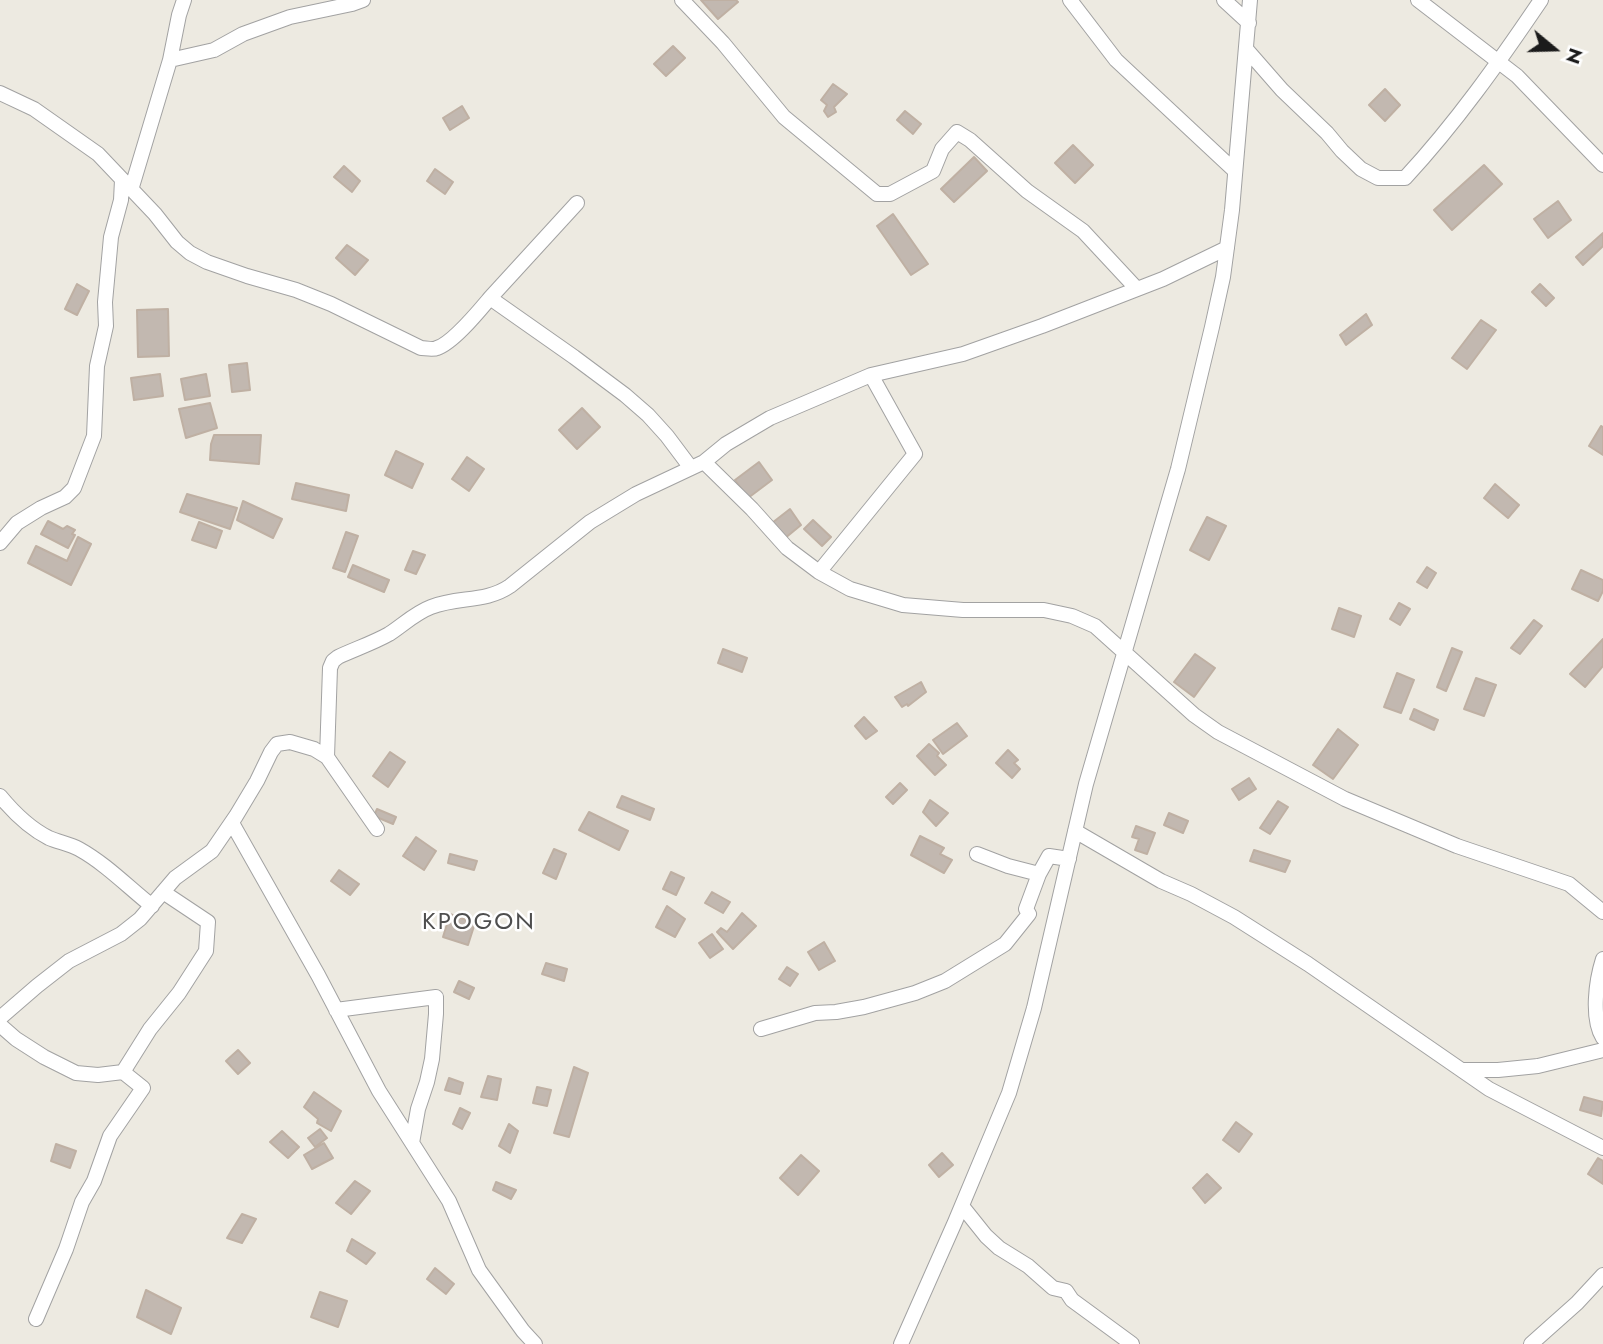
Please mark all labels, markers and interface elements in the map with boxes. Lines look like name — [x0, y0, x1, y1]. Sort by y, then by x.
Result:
north arrow — [1519, 14, 1589, 84]
text: N — [1559, 44, 1590, 68]
district label: KPOGON — [423, 909, 535, 937]

